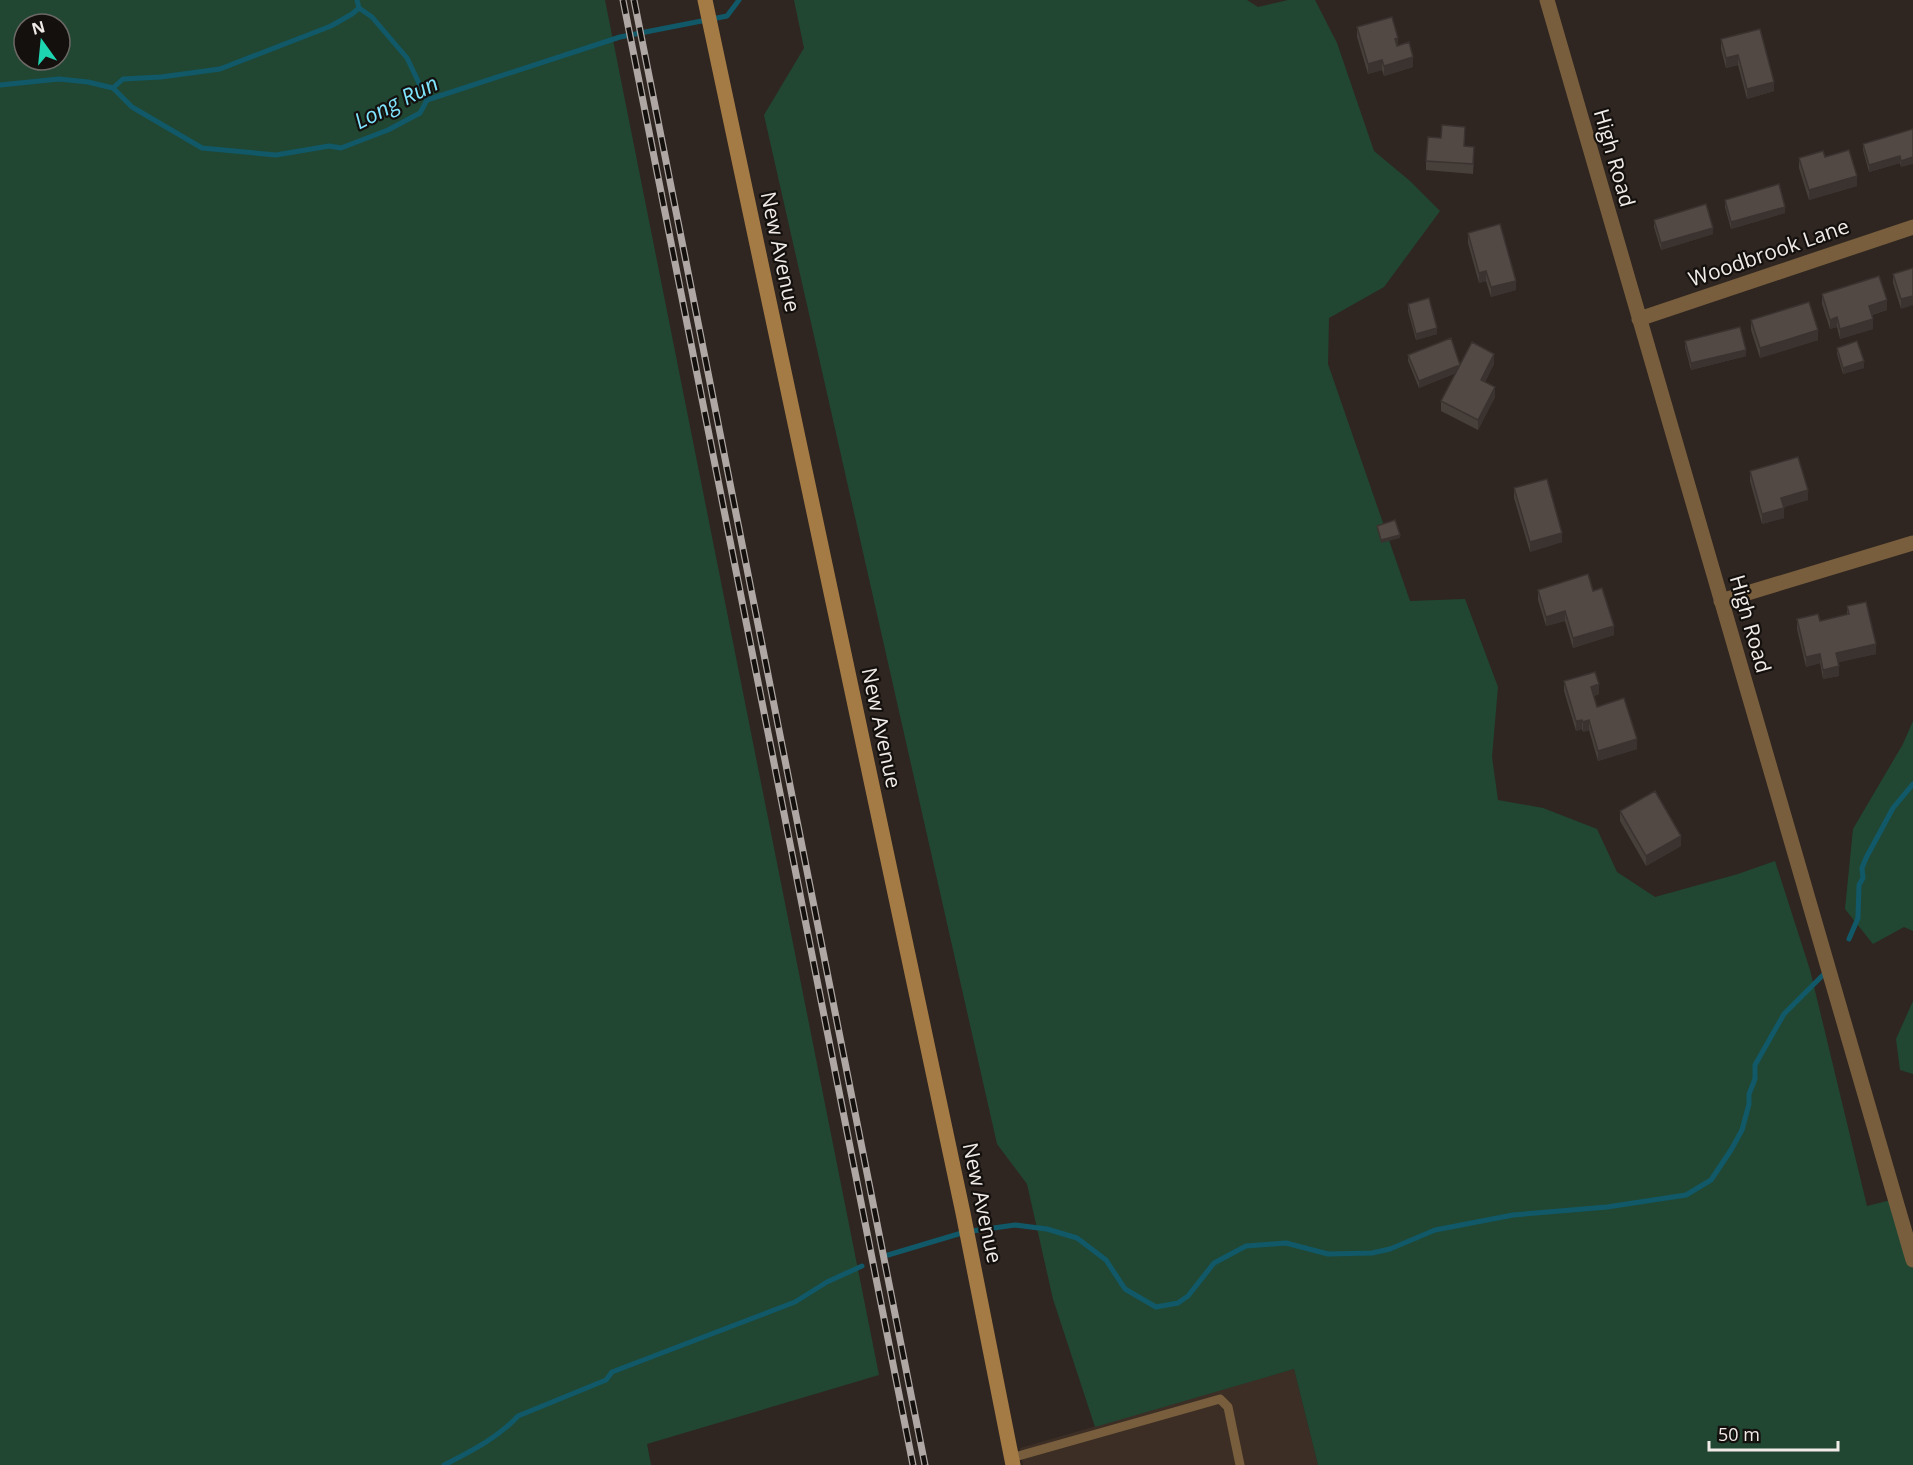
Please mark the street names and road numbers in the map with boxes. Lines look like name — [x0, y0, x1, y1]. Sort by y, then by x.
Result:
street label: High Road — [1588, 105, 1642, 210]
street label: New Avenue — [755, 189, 807, 315]
street label: Woodbrook Lane — [1685, 211, 1853, 293]
street label: High Road — [1724, 571, 1778, 676]
street label: New Avenue — [856, 665, 908, 791]
street label: New Avenue — [957, 1140, 1009, 1266]

